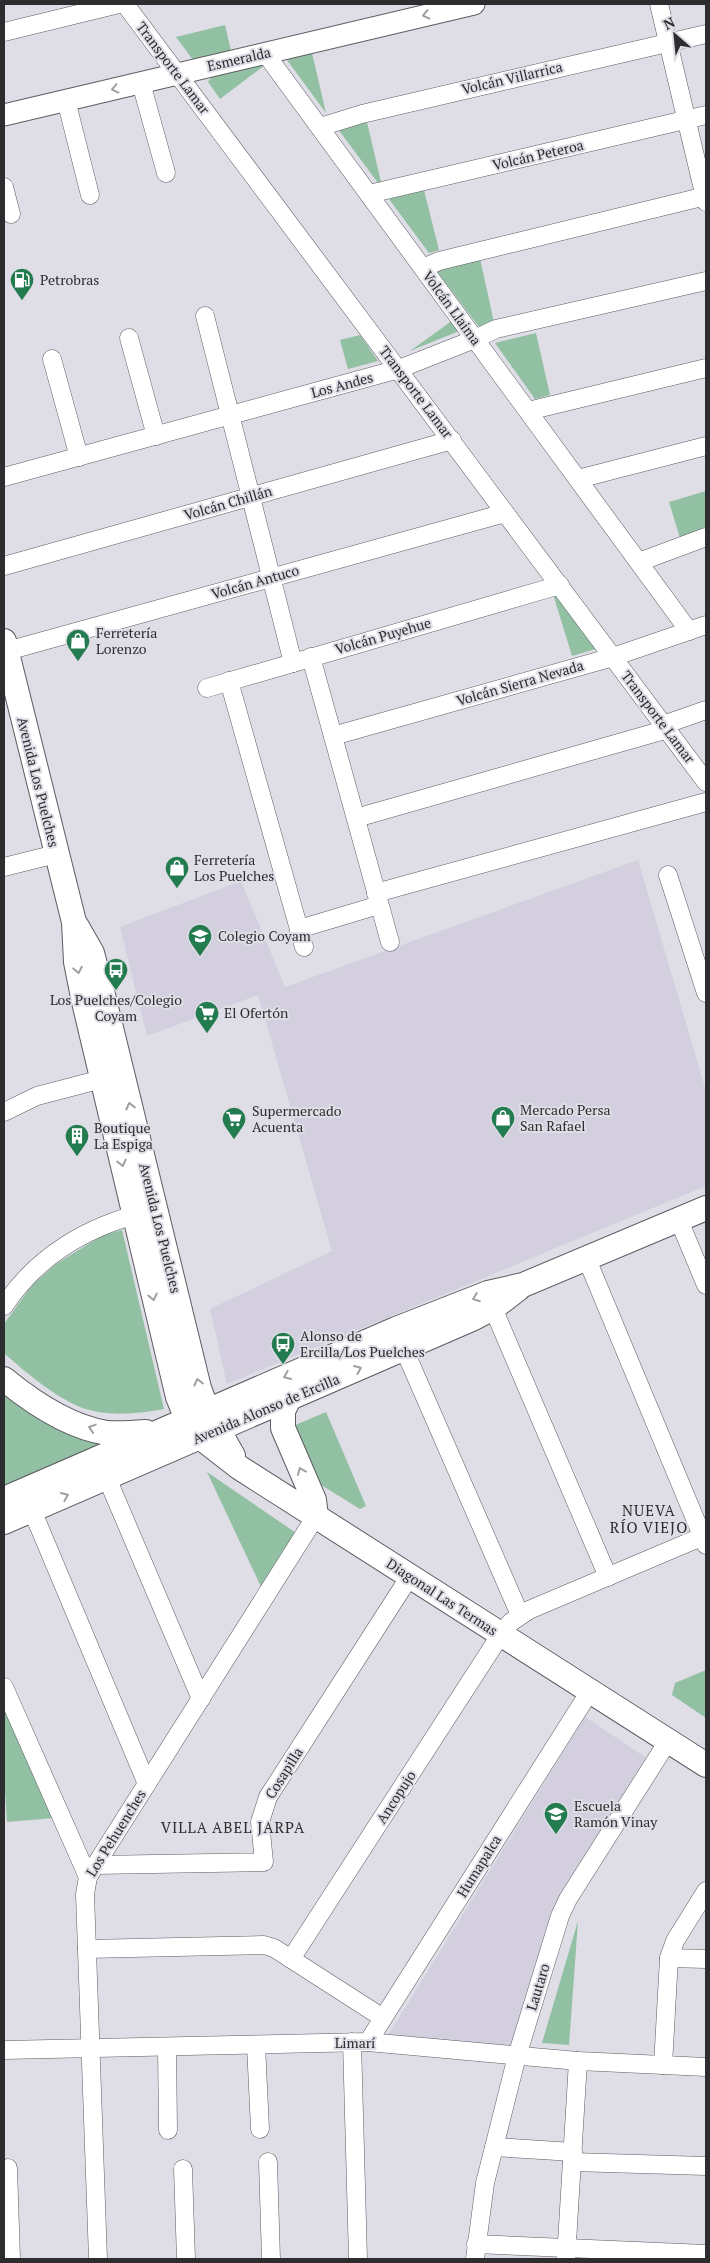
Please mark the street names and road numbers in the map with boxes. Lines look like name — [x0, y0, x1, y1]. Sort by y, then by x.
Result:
street label: Transporte Lamar — [132, 18, 215, 118]
street label: Esmeralda — [205, 42, 273, 75]
street label: Volcán Villarrica — [460, 57, 564, 98]
street label: Volcán Peteroa — [490, 135, 585, 174]
street label: Volcán Llaima — [419, 267, 486, 349]
street label: Transporte Lamar — [375, 342, 458, 442]
street label: Los Andes — [309, 367, 375, 402]
street label: Volcán Chillán — [182, 481, 275, 524]
street label: Volcán Antuco — [209, 560, 301, 603]
street label: Volcán Puyehue — [333, 613, 433, 658]
street label: Volcán Sierra Nevada — [454, 655, 586, 710]
street label: Transporte Lamar — [617, 667, 700, 767]
street label: Avenida Los Puelches — [13, 715, 64, 849]
street label: Avenida Los Puelches — [135, 1161, 186, 1295]
street label: Avenida Alonso de Ercilla — [189, 1369, 342, 1448]
street label: Diagonal Las Termas — [383, 1553, 502, 1640]
street label: Cosapilla — [260, 1743, 307, 1802]
street label: Ancopujo — [371, 1766, 420, 1827]
street label: Los Pehuenches — [81, 1786, 150, 1880]
street label: Humapalca — [452, 1831, 505, 1901]
street label: Lautaro — [521, 1961, 554, 2013]
street label: Limarí — [335, 2033, 376, 2052]

